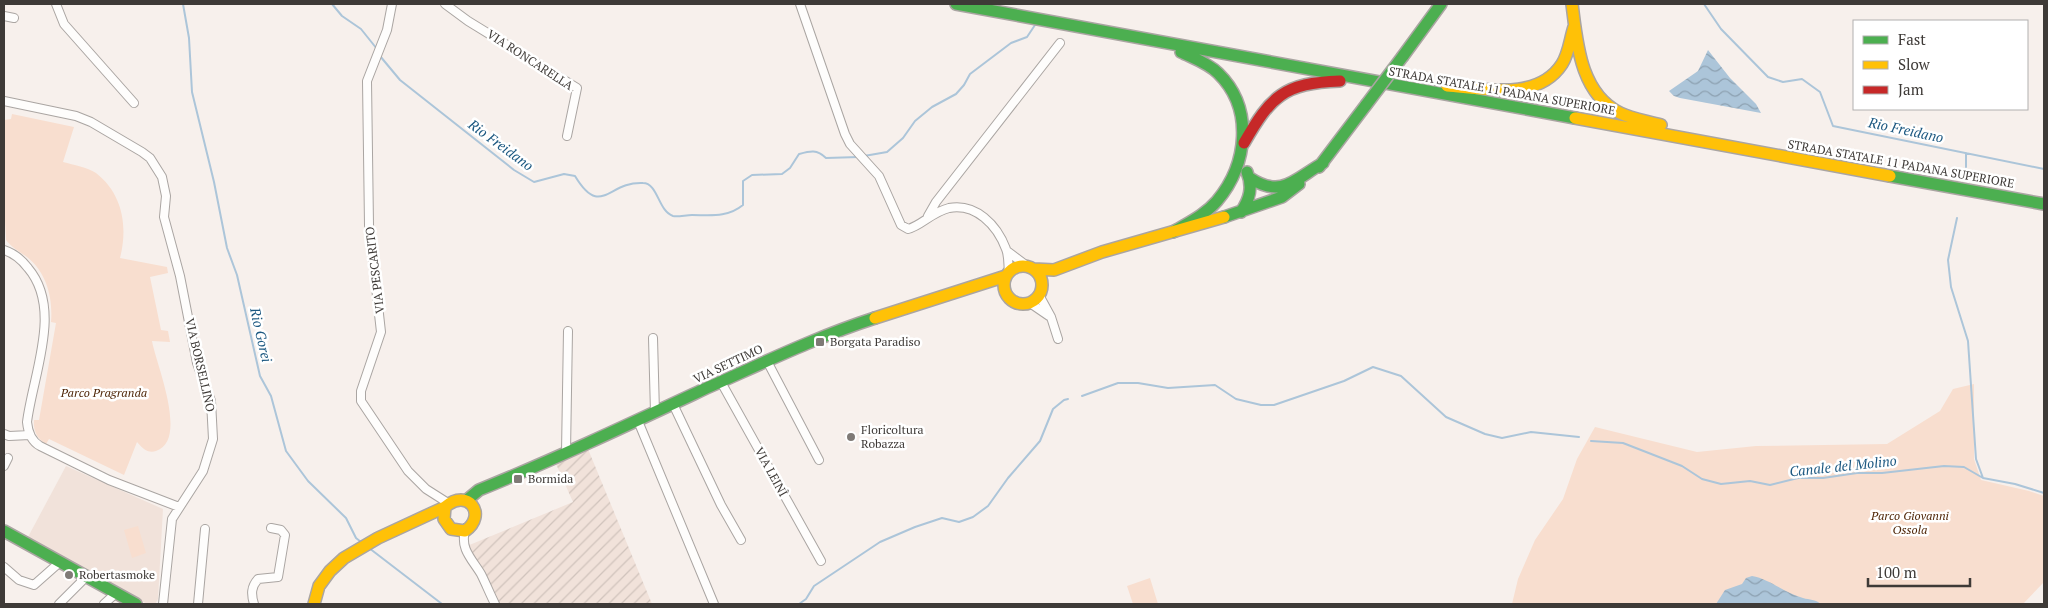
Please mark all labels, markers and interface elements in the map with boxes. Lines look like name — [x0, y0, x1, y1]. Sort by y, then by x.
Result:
legend — [1853, 20, 2028, 110]
street label: VIA RONCARELLA — [484, 26, 577, 94]
text: Fast — [1898, 29, 1926, 49]
text: Slow — [1898, 54, 1931, 74]
street label: STRADA STATALE 11 PADANA SUPERIORE — [1388, 63, 1616, 118]
text: Jam — [1898, 79, 1924, 99]
water label: Rio Freidano — [1866, 112, 1945, 147]
water label: Rio Freidano — [464, 114, 538, 175]
street label: STRADA STATALE 11 PADANA SUPERIORE — [1787, 136, 2015, 191]
street label: VIA PESCARITO — [362, 226, 387, 314]
water label: Rio Gorei — [246, 305, 277, 364]
street label: VIA BORSELLINO — [182, 317, 219, 413]
place label: Borgata Paradiso — [830, 334, 921, 349]
marker: Borgata Paradiso — [814, 336, 826, 348]
street label: VIA SETTIMO — [691, 341, 765, 386]
park label: Parco Pragranda — [60, 385, 147, 400]
place label: Floricoltura Robazza — [861, 422, 924, 451]
marker: Floricoltura Robazza — [845, 431, 857, 443]
street label: VIA LEINÌ — [752, 444, 791, 499]
water label: Canale del Molino — [1788, 450, 1898, 481]
place label: Bormida — [528, 471, 573, 486]
marker: Bormida — [512, 473, 524, 485]
park label: Parco Giovanni Ossola — [1870, 508, 1950, 537]
scale bar — [1868, 556, 1970, 588]
text: 100 m — [1876, 562, 1917, 582]
place label: Robertasmoke — [79, 567, 155, 582]
marker: Robertasmoke — [63, 569, 75, 581]

